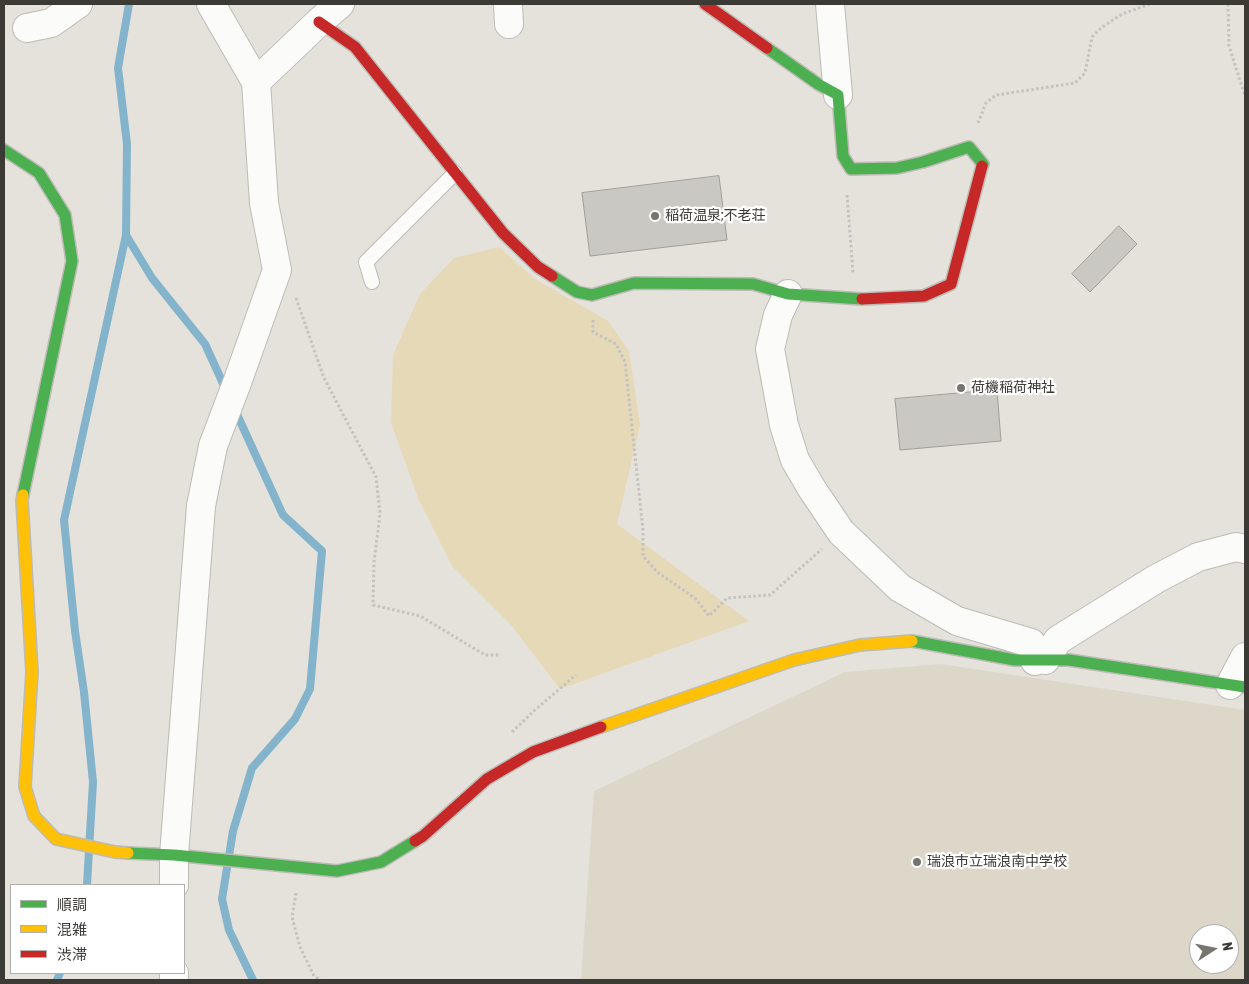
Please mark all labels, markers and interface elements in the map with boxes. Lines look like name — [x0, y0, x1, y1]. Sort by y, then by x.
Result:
place label: 稲荷温泉;不老荘 — [665, 208, 765, 224]
marker: 稲荷温泉;不老荘 — [649, 210, 661, 222]
place label: 荷機稲荷神社 — [971, 380, 1055, 396]
marker: 荷機稲荷神社 — [955, 382, 967, 394]
place label: 瑞浪市立瑞浪南中学校 — [927, 854, 1067, 870]
marker: 瑞浪市立瑞浪南中学校 — [911, 856, 923, 868]
legend — [10, 884, 185, 974]
text: 順調 — [57, 896, 87, 913]
text: 混雑 — [57, 921, 87, 938]
north arrow — [1189, 924, 1239, 974]
text: N — [1219, 941, 1236, 952]
text: 渋滞 — [57, 946, 87, 963]

